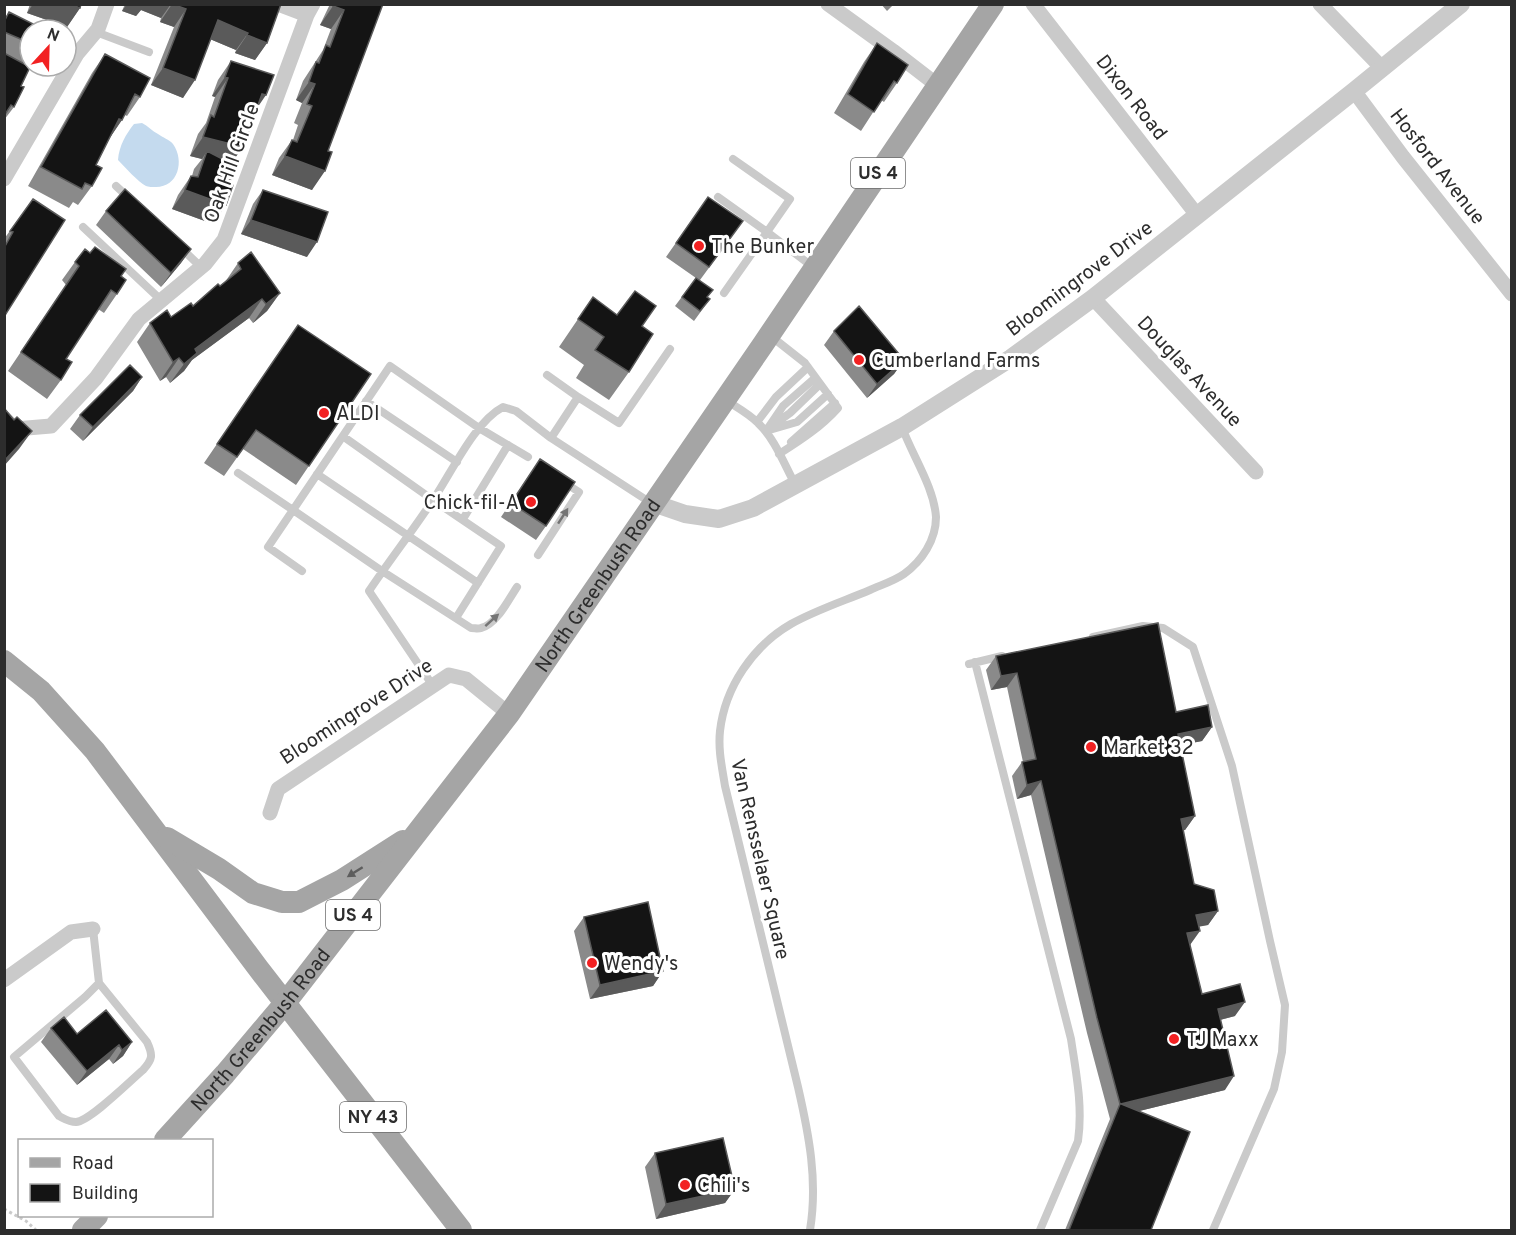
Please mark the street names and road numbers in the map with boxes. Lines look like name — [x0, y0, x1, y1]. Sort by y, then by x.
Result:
street label: Dixon Road — [1089, 50, 1172, 146]
street label: Oak Hill Circle — [199, 100, 267, 227]
street label: Hosford Avenue — [1383, 104, 1490, 231]
road number: US 4 — [851, 158, 905, 188]
street label: Bloomingrove Drive — [1002, 216, 1159, 343]
street label: Douglas Avenue — [1130, 311, 1247, 433]
street label: North Greenbush Road — [530, 495, 668, 678]
street label: Bloomingrove Drive — [276, 654, 438, 772]
street label: Van Rensselaer Square — [723, 756, 795, 962]
road number: US 4 — [326, 900, 380, 930]
street label: North Greenbush Road — [186, 944, 338, 1118]
road number: NY 43 — [340, 1102, 406, 1132]

